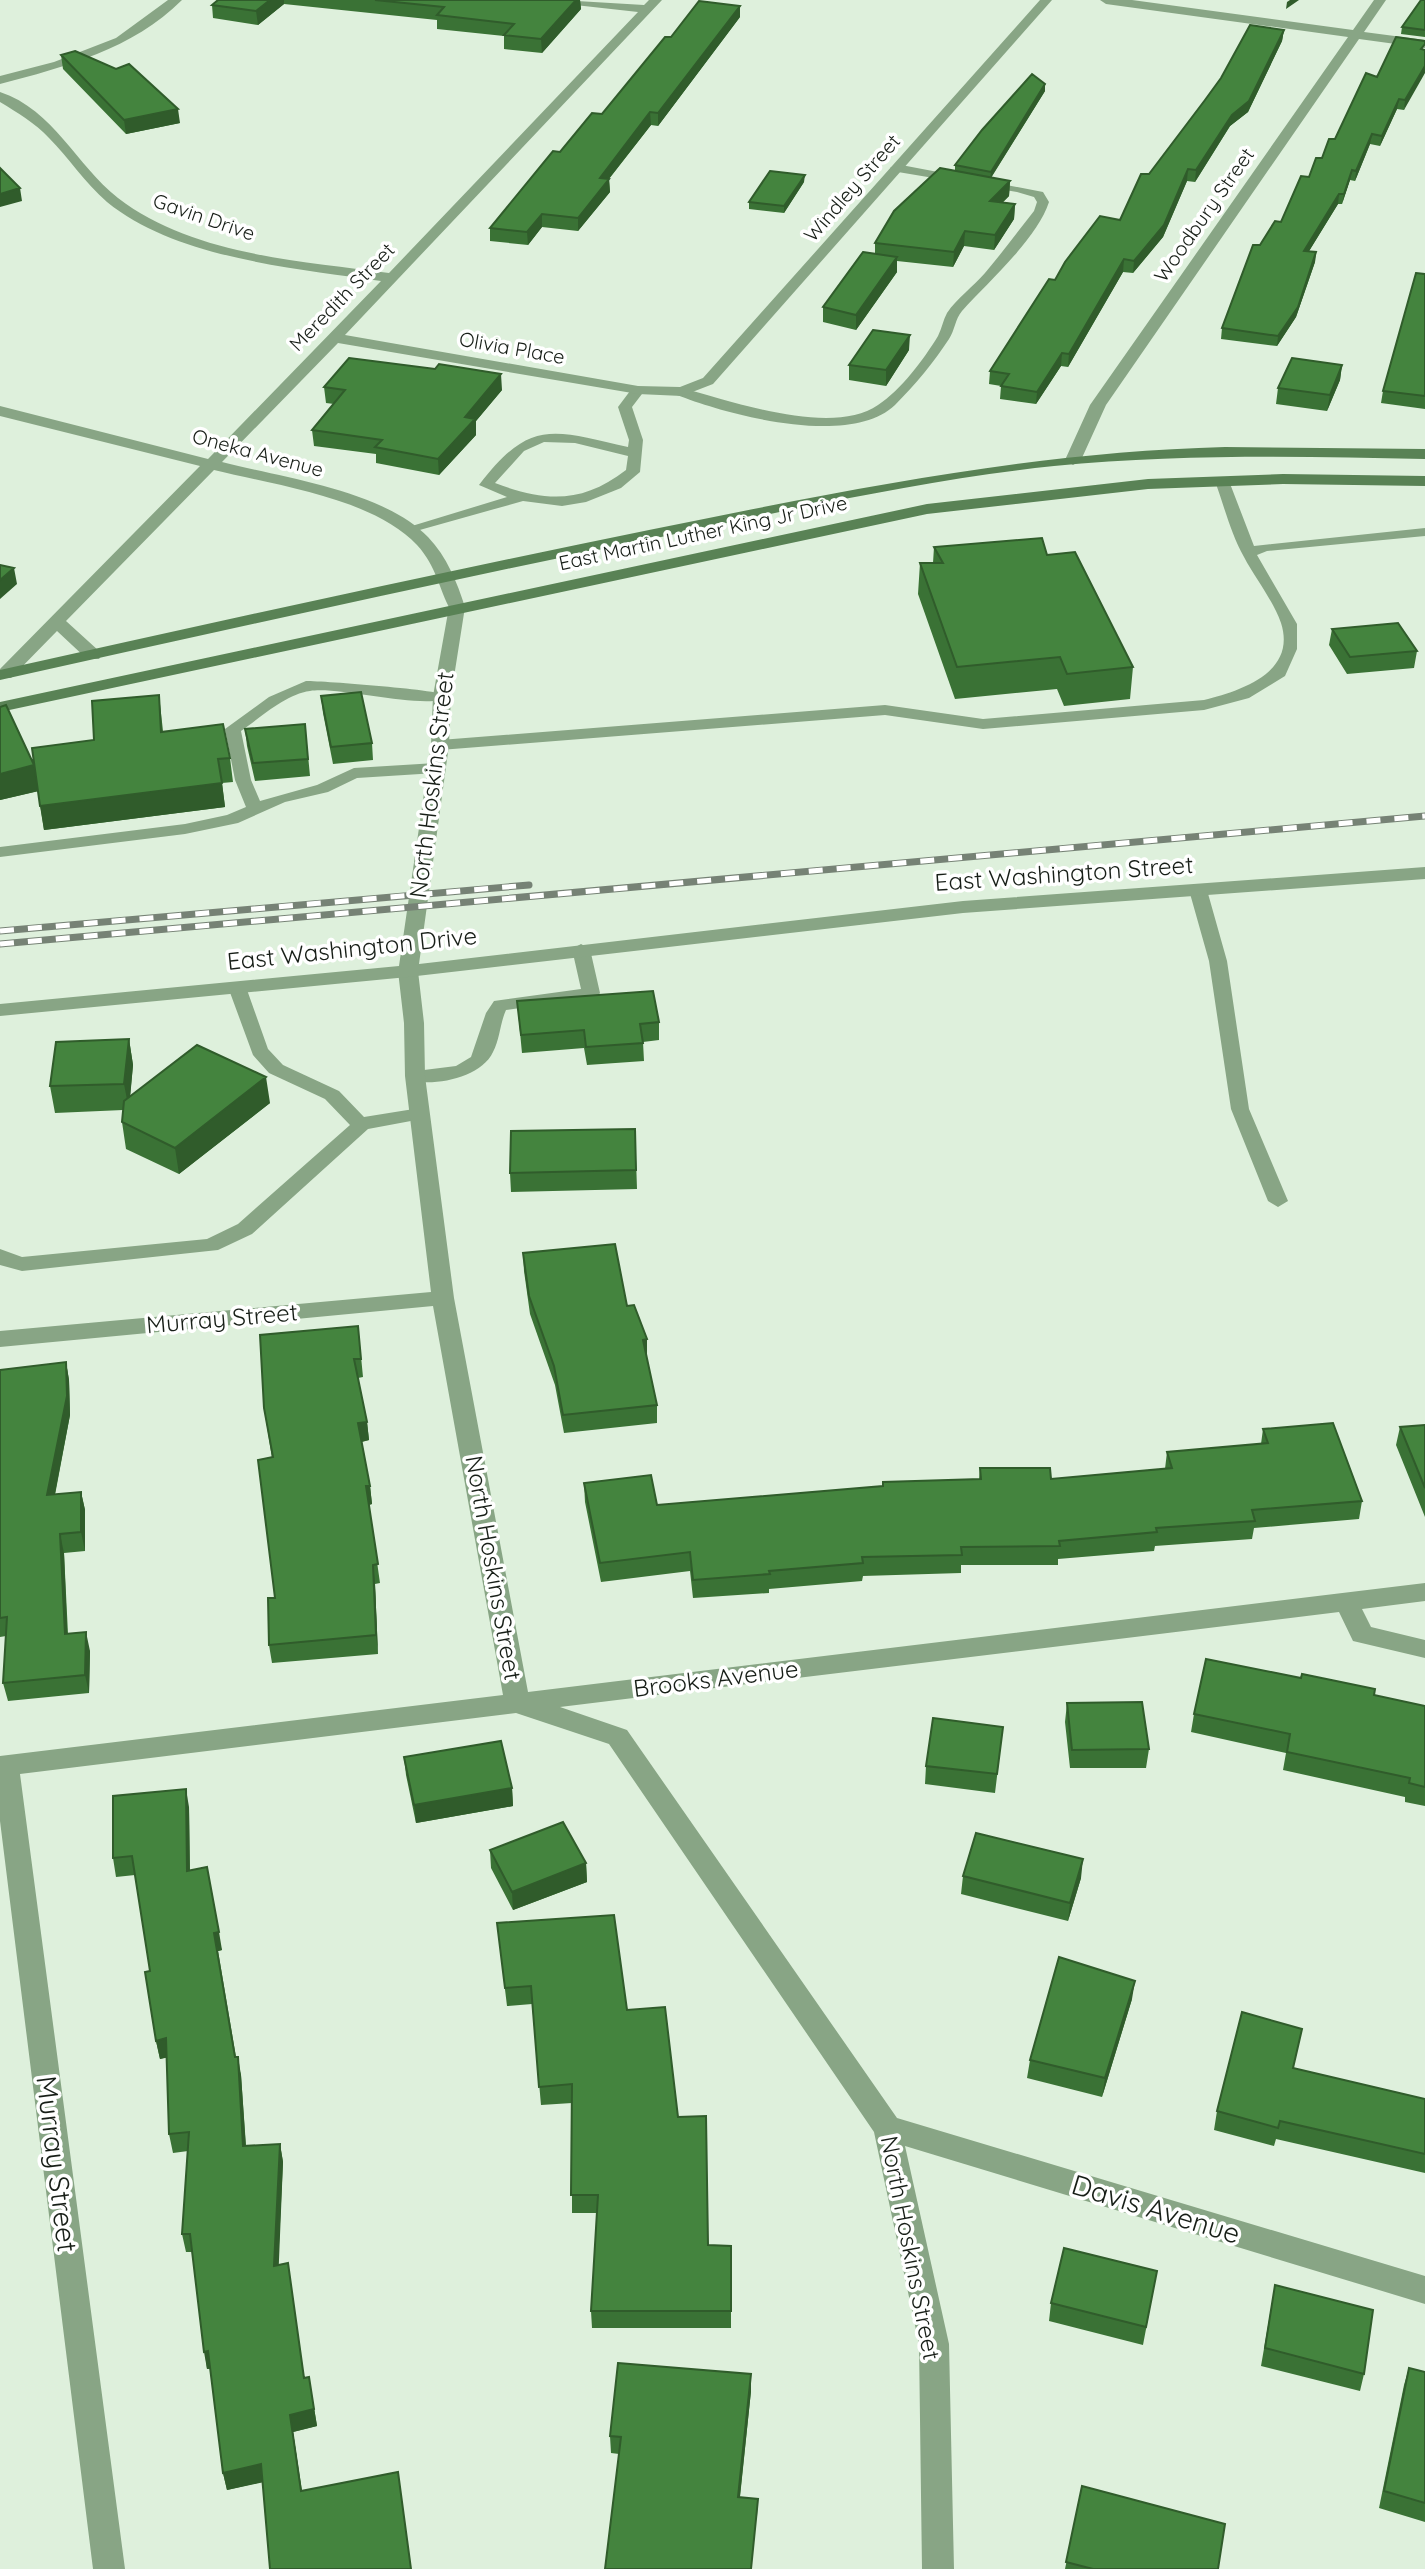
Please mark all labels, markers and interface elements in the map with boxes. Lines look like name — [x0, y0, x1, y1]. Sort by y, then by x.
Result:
street label: Windley Street — [798, 129, 905, 247]
street label: Woodbury Street — [1148, 143, 1259, 287]
street label: Gavin Drive — [150, 187, 258, 246]
street label: Meredith Street — [284, 237, 400, 356]
street label: Olivia Place — [457, 326, 567, 369]
street label: Oneka Avenue — [190, 423, 326, 482]
street label: East Martin Luther King Jr Drive — [556, 490, 849, 575]
street label: North Hoskins Street — [402, 670, 460, 900]
street label: East Washington Street — [934, 849, 1194, 897]
street label: East Washington Drive — [225, 920, 478, 976]
street label: Murray Street — [145, 1296, 299, 1340]
street label: North Hoskins Street — [459, 1453, 529, 1683]
street label: Brooks Avenue — [632, 1653, 800, 1703]
street label: Murray Street — [29, 2074, 86, 2254]
street label: North Hoskins Street — [875, 2133, 947, 2362]
street label: Davis Avenue — [1068, 2166, 1245, 2251]

